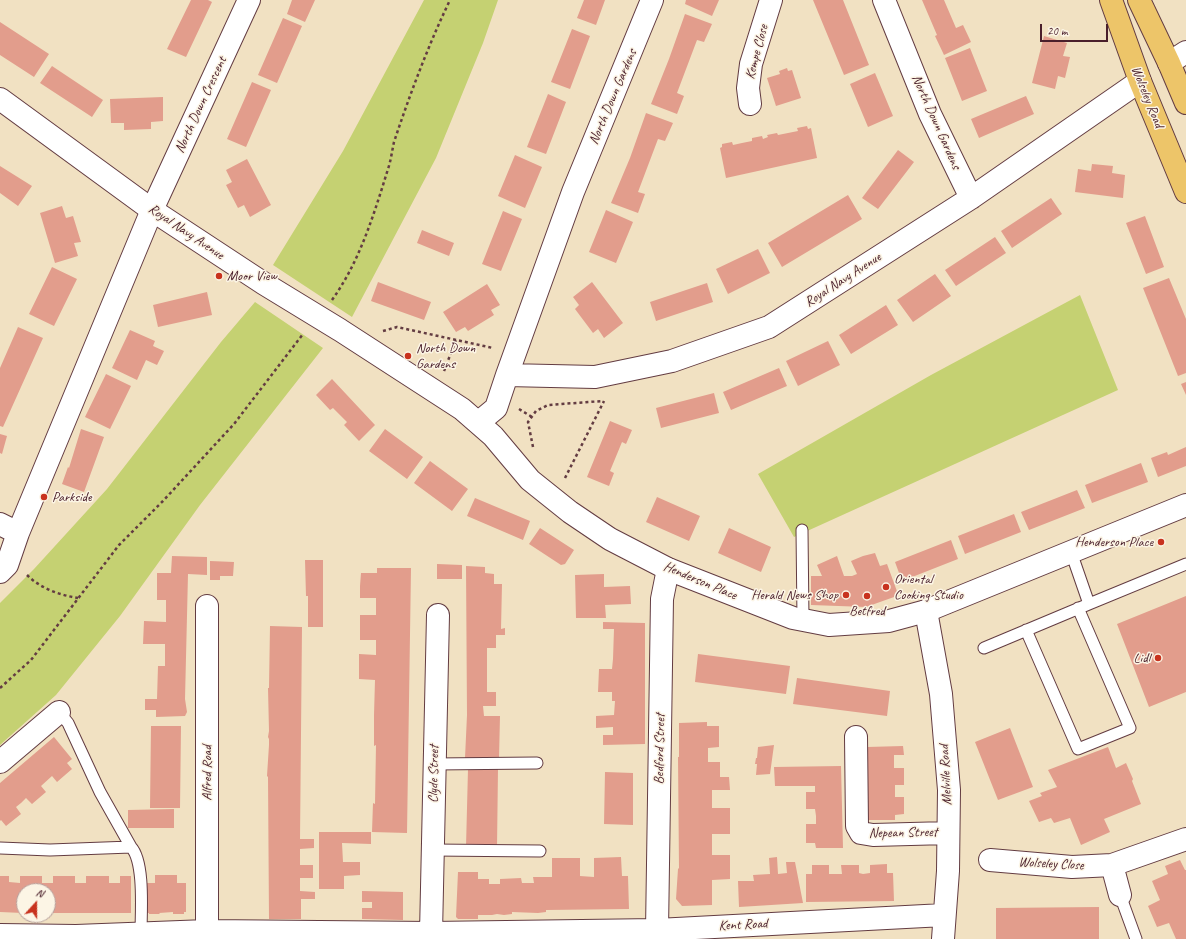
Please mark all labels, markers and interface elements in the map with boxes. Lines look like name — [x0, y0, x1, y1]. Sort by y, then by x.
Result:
scale bar — [1042, 16, 1110, 42]
street label: Kempe Close — [742, 23, 772, 81]
text: 20 m — [1047, 23, 1067, 39]
street label: North Down Gardens — [585, 47, 641, 147]
street label: North Down Crescent — [171, 54, 231, 156]
street label: Wolseley Road — [1127, 64, 1167, 130]
street label: North Down Gardens — [908, 72, 964, 172]
street label: Royal Navy Avenue — [145, 201, 227, 263]
street label: Royal Navy Avenue — [802, 249, 884, 311]
place label: Moor View — [227, 268, 277, 284]
marker: Moor View — [214, 271, 224, 281]
place label: North Down Gardens — [416, 340, 475, 372]
marker: North Down Gardens — [403, 351, 413, 361]
place label: Parkside — [52, 489, 92, 505]
marker: Parkside — [39, 492, 49, 502]
place label: Henderson Place — [1075, 534, 1153, 550]
marker: Henderson Place — [1156, 537, 1166, 547]
street label: Henderson Place — [661, 558, 739, 604]
place label: Oriental Cooking Studio — [894, 571, 963, 604]
marker: Oriental Cooking Studio — [881, 582, 891, 592]
place label: Herald News Shop — [751, 587, 838, 603]
marker: Herald News Shop — [841, 590, 851, 600]
marker: Betfred — [862, 591, 872, 601]
place label: Betfred — [849, 603, 885, 619]
place label: Lidl — [1133, 650, 1150, 666]
marker: Lidl — [1153, 653, 1163, 663]
street label: Bedford Street — [651, 713, 669, 785]
street label: Melville Road — [936, 744, 956, 806]
street label: Alfred Road — [199, 745, 215, 801]
street label: Clyde Street — [425, 745, 443, 803]
street label: Nepean Street — [868, 824, 938, 842]
street label: Wolseley Close — [1018, 854, 1084, 874]
north arrow — [16, 883, 56, 923]
text: N — [34, 885, 46, 900]
street label: Kent Road — [718, 915, 768, 935]

